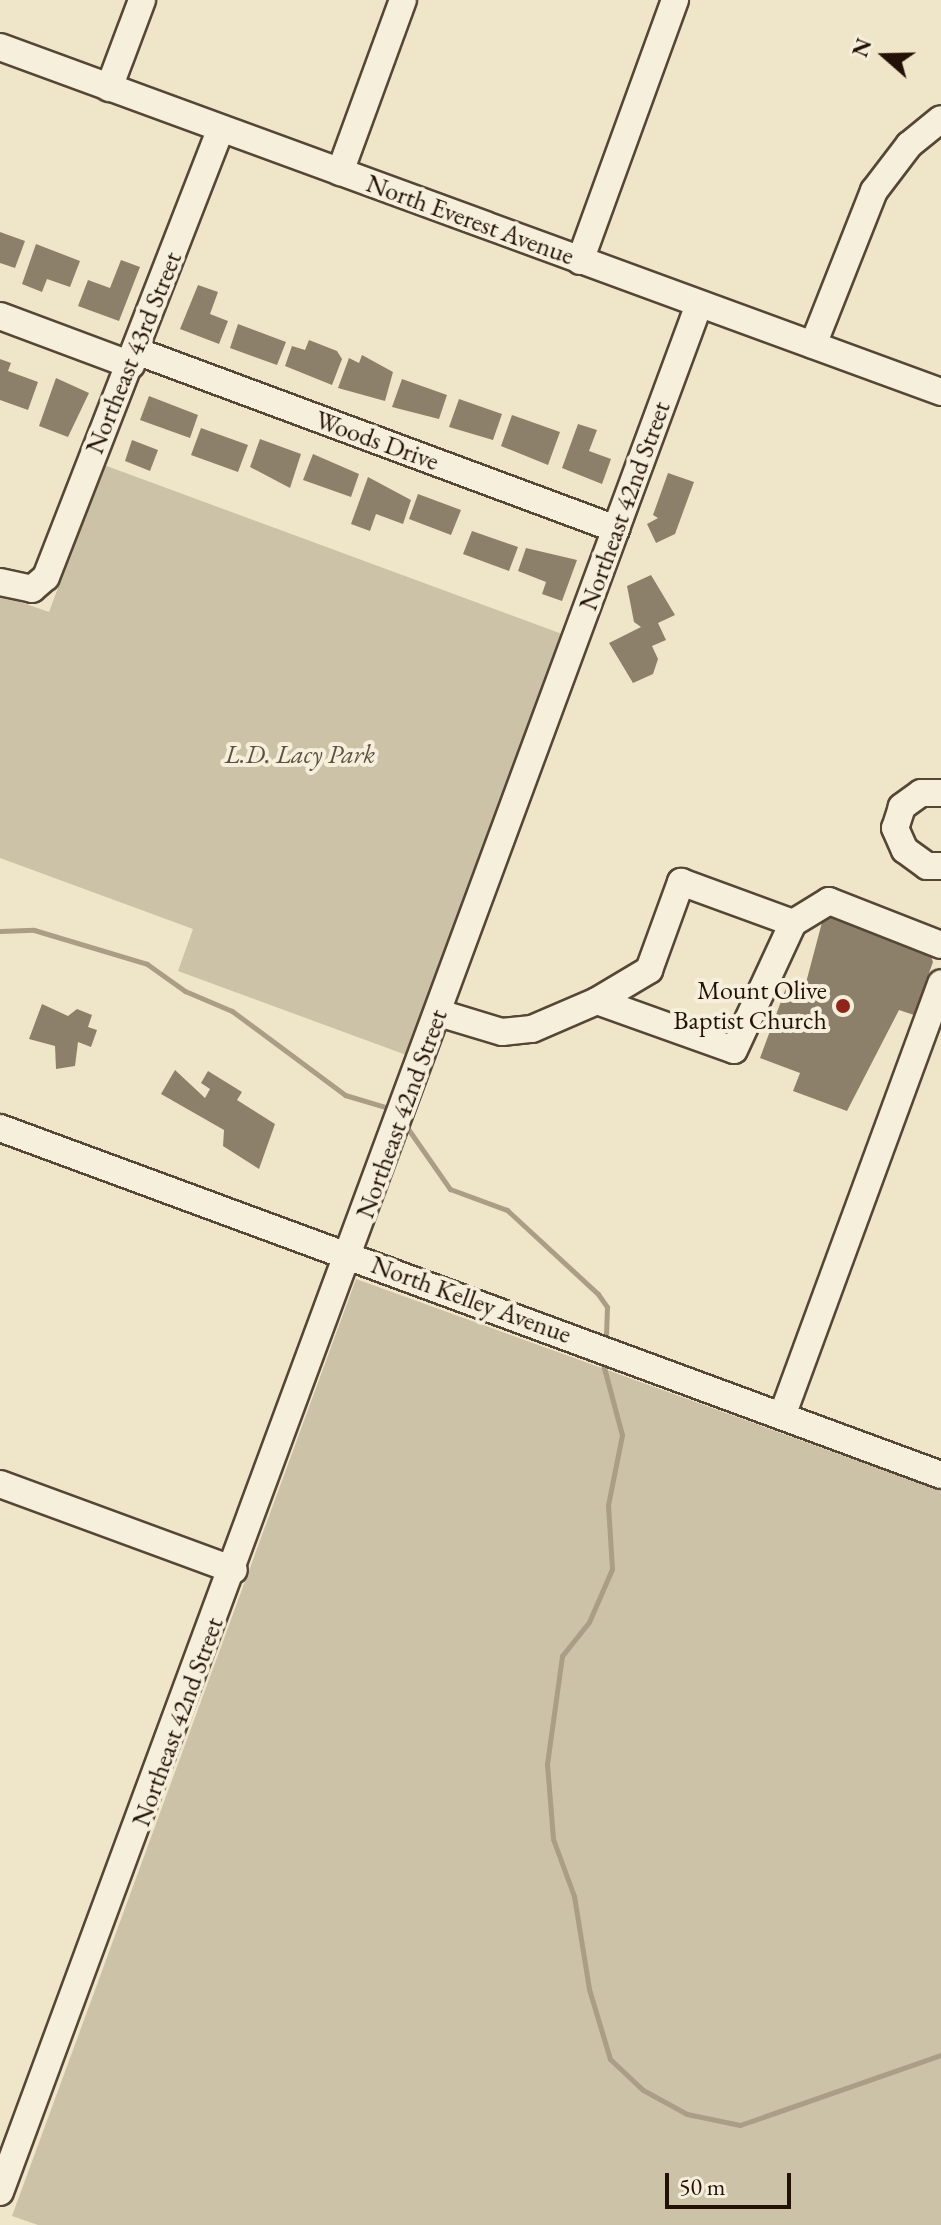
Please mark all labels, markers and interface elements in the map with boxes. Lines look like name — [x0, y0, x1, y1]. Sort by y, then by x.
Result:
north arrow — [845, 16, 925, 96]
text: N — [845, 34, 879, 61]
street label: North Everest Avenue — [362, 168, 578, 272]
street label: Northeast 43rd Street — [79, 247, 189, 459]
street label: Northeast 42nd Street — [573, 397, 677, 615]
street label: Woods Drive — [311, 404, 443, 478]
park label: L.D. Lacy Park — [225, 739, 375, 771]
place label: Mount Olive Baptist Church — [673, 975, 827, 1036]
marker: Mount Olive Baptist Church — [834, 997, 852, 1015]
street label: Northeast 42nd Street — [350, 1005, 454, 1223]
street label: North Kelley Avenue — [367, 1249, 575, 1351]
street label: Northeast 42nd Street — [126, 1613, 230, 1831]
scale bar — [669, 2157, 795, 2207]
text: 50 m — [679, 2171, 726, 2202]

